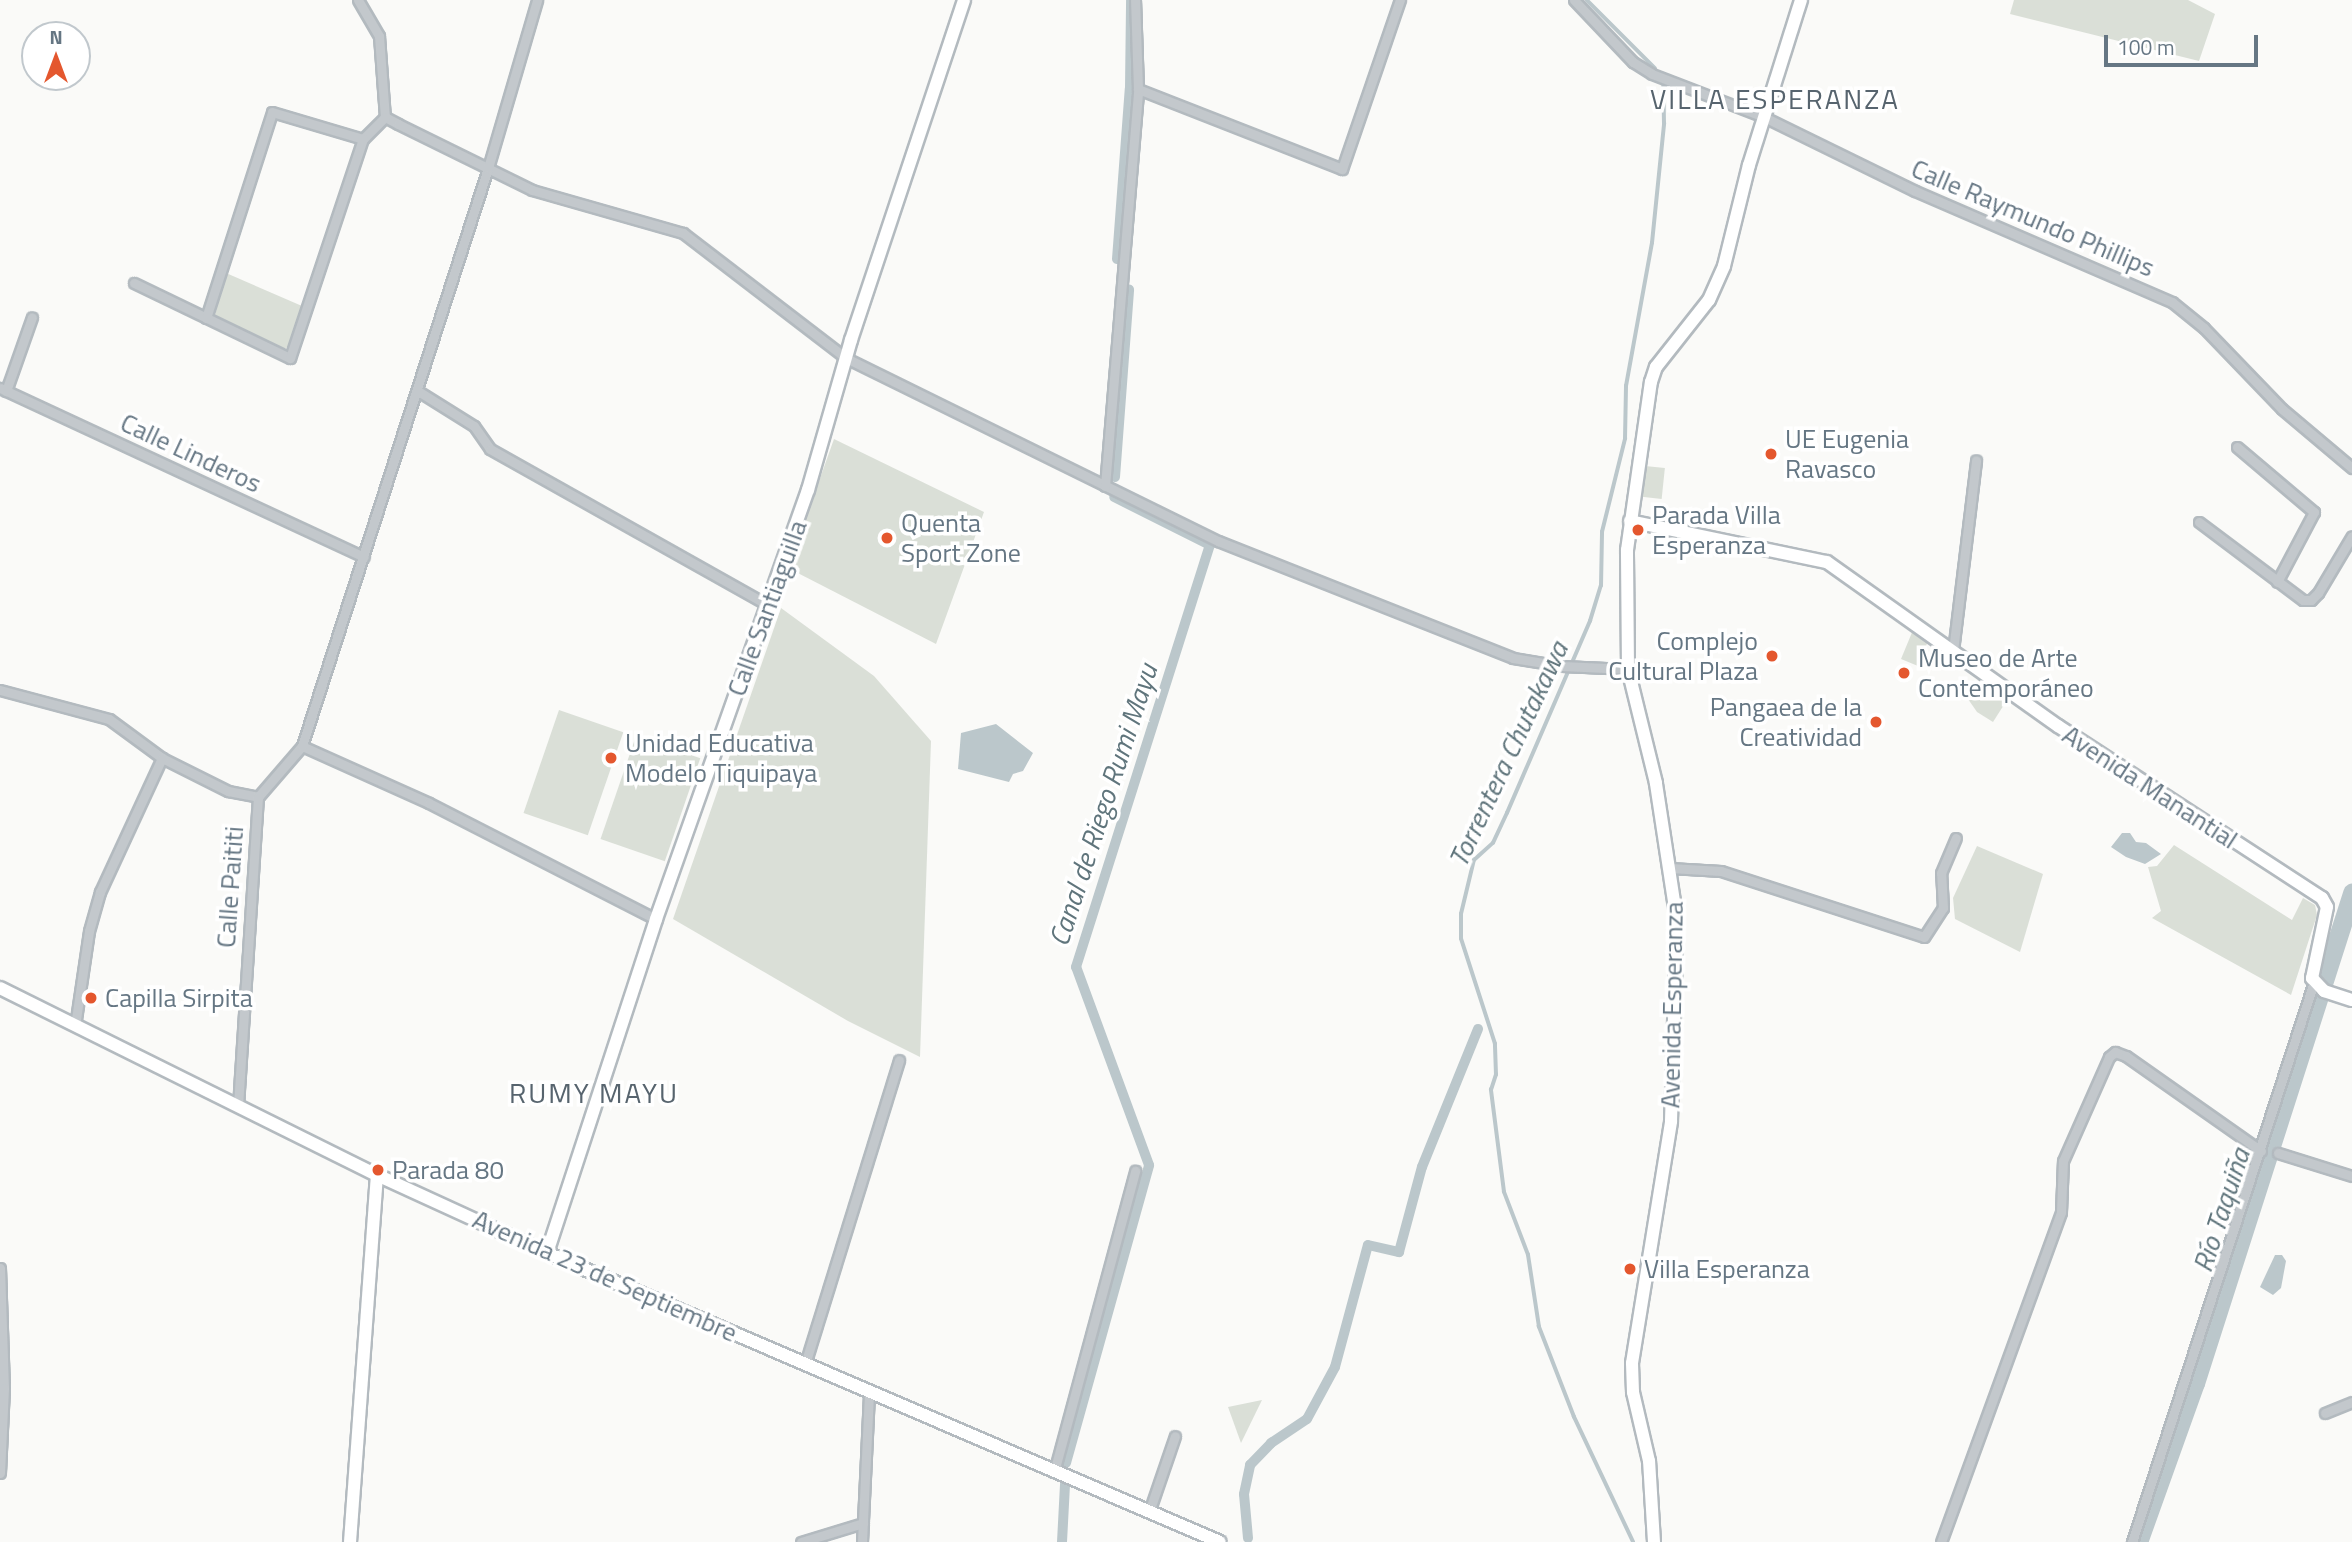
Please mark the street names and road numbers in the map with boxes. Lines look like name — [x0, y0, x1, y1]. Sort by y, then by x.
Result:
street label: Calle Raymundo Phillips — [1907, 153, 2159, 283]
street label: Calle Linderos — [116, 407, 266, 499]
street label: Calle Santiaguilla — [721, 516, 813, 700]
street label: Avenida Manantial — [2057, 719, 2243, 855]
street label: Calle Paititi — [210, 825, 250, 949]
street label: Avenida Esperanza — [1655, 901, 1689, 1109]
street label: Avenida 23 de Septiembre — [468, 1204, 742, 1348]

